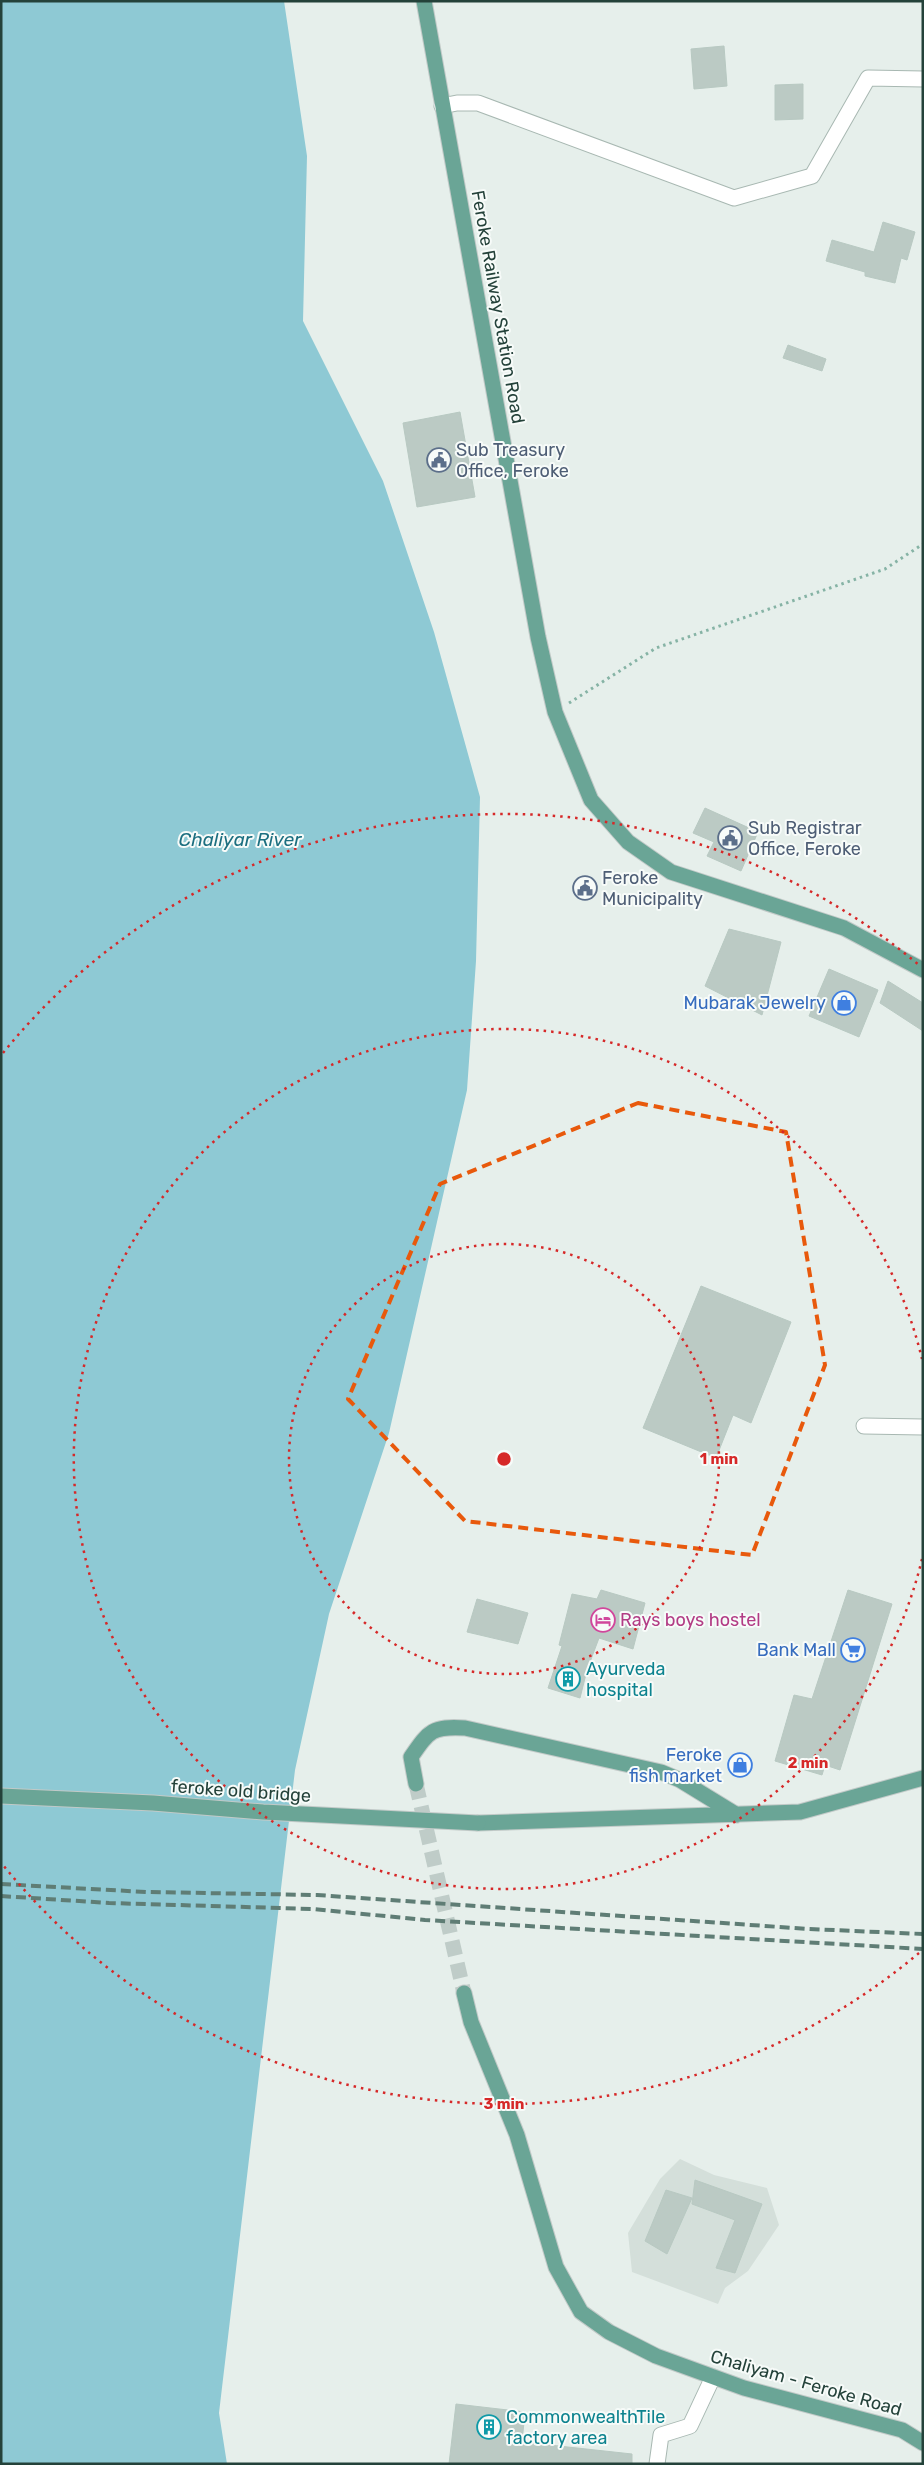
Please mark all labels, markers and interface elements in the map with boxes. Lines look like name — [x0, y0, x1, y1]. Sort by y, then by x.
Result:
street label: Feroke Railway Station Road — [467, 189, 529, 425]
place label: Sub Treasury Office, Feroke — [456, 439, 569, 482]
public building icon: Sub Treasury Office, Feroke — [426, 447, 452, 473]
place label: Sub Registrar Office, Feroke — [748, 817, 862, 860]
public building icon: Sub Registrar Office, Feroke — [717, 825, 743, 851]
water label: Chaliyar River — [179, 828, 302, 851]
place label: Feroke Municipality — [602, 867, 703, 910]
public building icon: Feroke Municipality — [572, 875, 598, 901]
shop icon: Mubarak Jewelry — [831, 990, 857, 1016]
place label: Mubarak Jewelry — [683, 992, 826, 1014]
centre of rings — [495, 1450, 513, 1468]
text: 1 min — [700, 1450, 738, 1468]
hotel icon: Rays boys hostel — [590, 1607, 616, 1633]
place label: Rays boys hostel — [620, 1609, 761, 1631]
supermarket icon: Bank Mall — [840, 1637, 866, 1663]
place label: Bank Mall — [757, 1639, 836, 1661]
place label: Ayurveda hospital — [586, 1658, 665, 1701]
building icon: Ayurveda hospital — [555, 1666, 581, 1692]
place label: Feroke fish market — [629, 1744, 722, 1787]
shop icon: Feroke fish market — [727, 1752, 753, 1778]
text: 2 min — [788, 1754, 828, 1772]
street label: feroke old bridge — [170, 1775, 312, 1807]
text: 3 min — [484, 2095, 524, 2113]
street label: Chaliyam - Feroke Road — [708, 2345, 904, 2421]
place label: CommonwealthTile factory area — [506, 2406, 665, 2449]
building icon: CommonwealthTile factory area — [476, 2414, 502, 2440]

